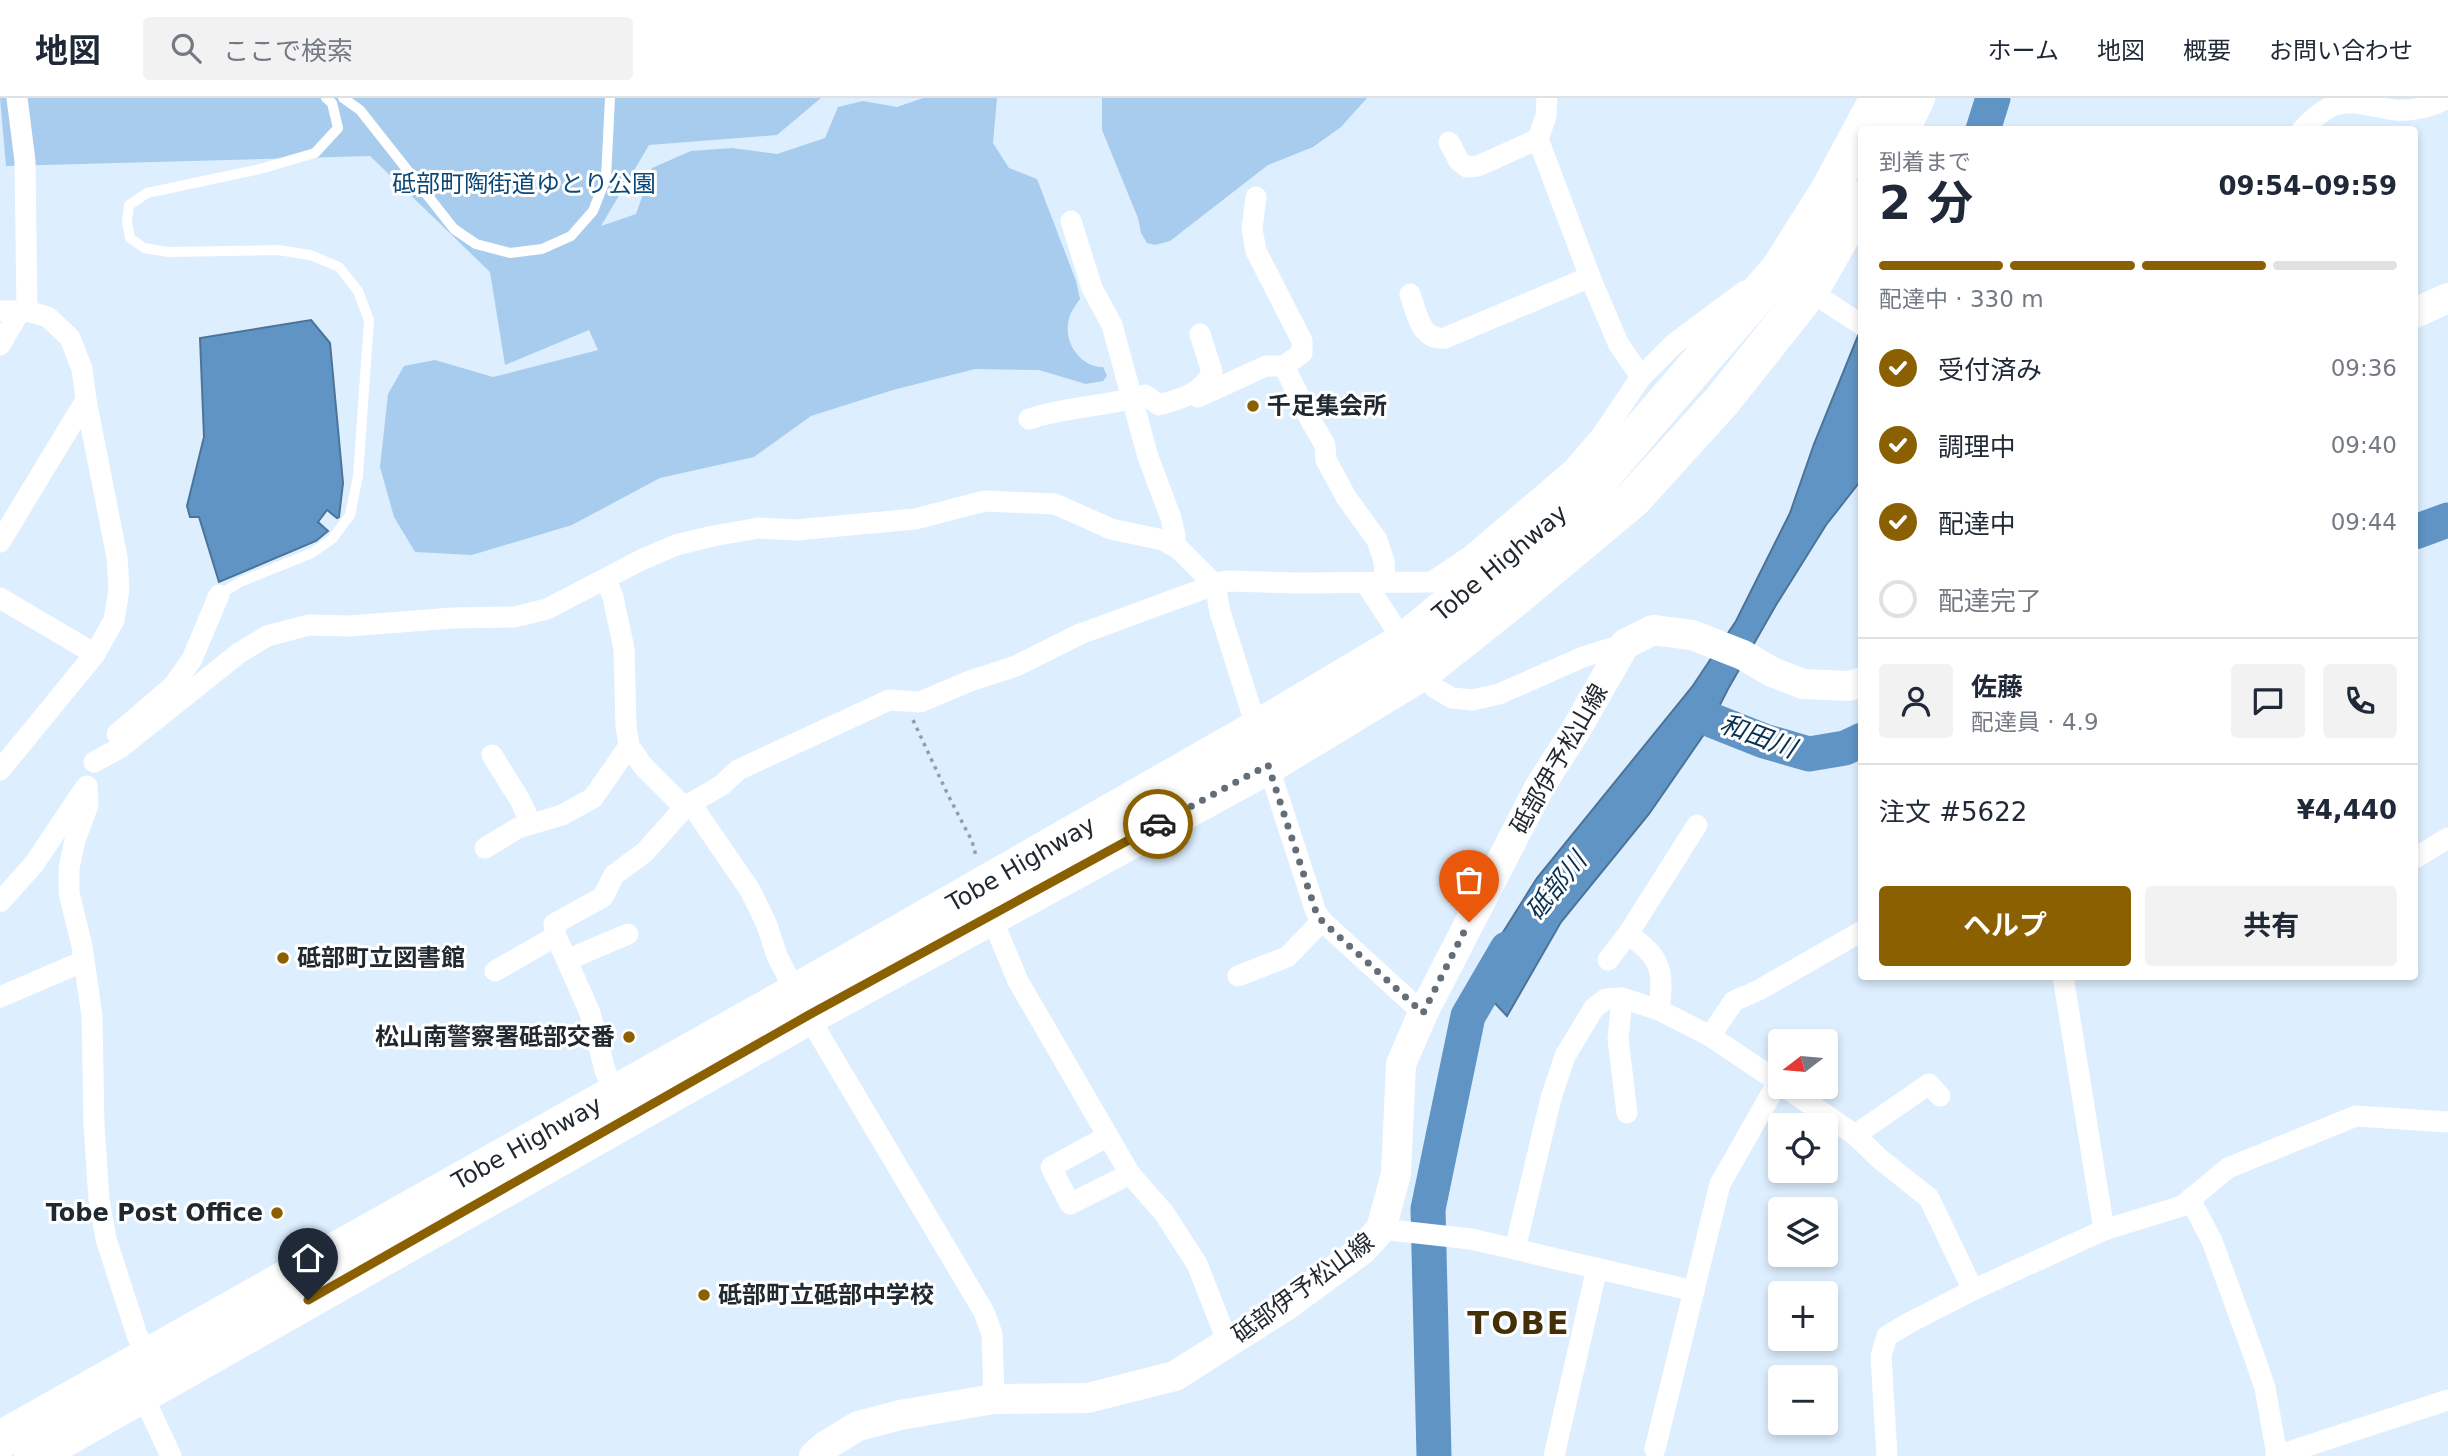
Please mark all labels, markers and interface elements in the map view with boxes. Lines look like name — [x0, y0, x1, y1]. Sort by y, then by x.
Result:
search box — [143, 17, 633, 80]
icon: search — [167, 29, 205, 67]
text: 地図 — [35, 31, 101, 70]
text: ここで検索 — [223, 36, 353, 66]
text: ホーム — [1988, 37, 2059, 65]
text: 地図 — [2097, 37, 2145, 65]
text: 概要 — [2183, 37, 2231, 65]
text: お問い合わせ — [2269, 37, 2413, 65]
text: 到着まで — [1879, 149, 1971, 175]
park label: 砥部町陶街道ゆとり公園 — [392, 170, 656, 198]
text: 09:54–09:59 — [2218, 171, 2397, 201]
text: 2 分 — [1879, 176, 1973, 230]
text: 配達中 · 330 m — [1879, 286, 2044, 312]
icon: check — [1879, 349, 1917, 387]
text: 受付済み — [1938, 355, 2042, 385]
text: 09:36 — [2331, 355, 2397, 381]
place label: 千足集会所 — [1267, 392, 1387, 420]
marker: 千足集会所 — [1245, 398, 1261, 414]
icon: check — [1879, 426, 1917, 464]
text: 調理中 — [1938, 432, 2016, 462]
text: 09:40 — [2331, 432, 2397, 458]
street label: Tobe Highway — [1426, 499, 1573, 628]
icon: check — [1879, 503, 1917, 541]
text: 配達中 — [1938, 509, 2016, 539]
text: 09:44 — [2331, 509, 2397, 535]
text: 配達完了 — [1938, 586, 2042, 616]
button: person — [1879, 664, 1953, 738]
button: chat — [2231, 664, 2305, 738]
button: phone — [2323, 664, 2397, 738]
text: 佐藤 — [1971, 672, 2023, 702]
street label: 砥部伊予松山線 — [1505, 679, 1613, 839]
water label: 和田川 — [1716, 709, 1803, 764]
text: 配達員 · 4.9 — [1971, 709, 2099, 735]
courier — [1123, 789, 1193, 859]
text: ¥4,440 — [2297, 795, 2397, 825]
text: 注文 #5622 — [1879, 797, 2027, 827]
icon: car — [1139, 805, 1177, 843]
street label: Tobe Highway — [941, 810, 1100, 918]
water label: 砥部川 — [1520, 844, 1594, 926]
pin — [1439, 850, 1499, 922]
icon: bag — [1450, 861, 1488, 899]
button: ヘルプ — [1879, 886, 2131, 966]
button: 共有 — [2145, 886, 2397, 966]
place label: 砥部町立図書館 — [297, 944, 465, 972]
marker: 砥部町立図書館 — [275, 950, 291, 966]
place label: 松山南警察署砥部交番 — [375, 1023, 615, 1051]
marker: 松山南警察署砥部交番 — [621, 1029, 637, 1045]
north arrow — [1768, 1029, 1838, 1099]
map controls — [1768, 1029, 1838, 1435]
street label: Tobe Highway — [446, 1090, 607, 1196]
button: locate — [1768, 1113, 1838, 1183]
button: layers — [1768, 1197, 1838, 1267]
place label: Tobe Post Office — [46, 1199, 263, 1227]
marker: Tobe Post Office — [269, 1205, 285, 1221]
street label: 砥部伊予松山線 — [1227, 1227, 1379, 1349]
pin — [278, 1228, 338, 1300]
icon: home — [289, 1239, 327, 1277]
place label: 砥部町立砥部中学校 — [718, 1281, 934, 1309]
button: + — [1768, 1281, 1838, 1351]
marker: 砥部町立砥部中学校 — [696, 1287, 712, 1303]
district label: TOBE — [1467, 1304, 1571, 1342]
button: − — [1768, 1365, 1838, 1435]

